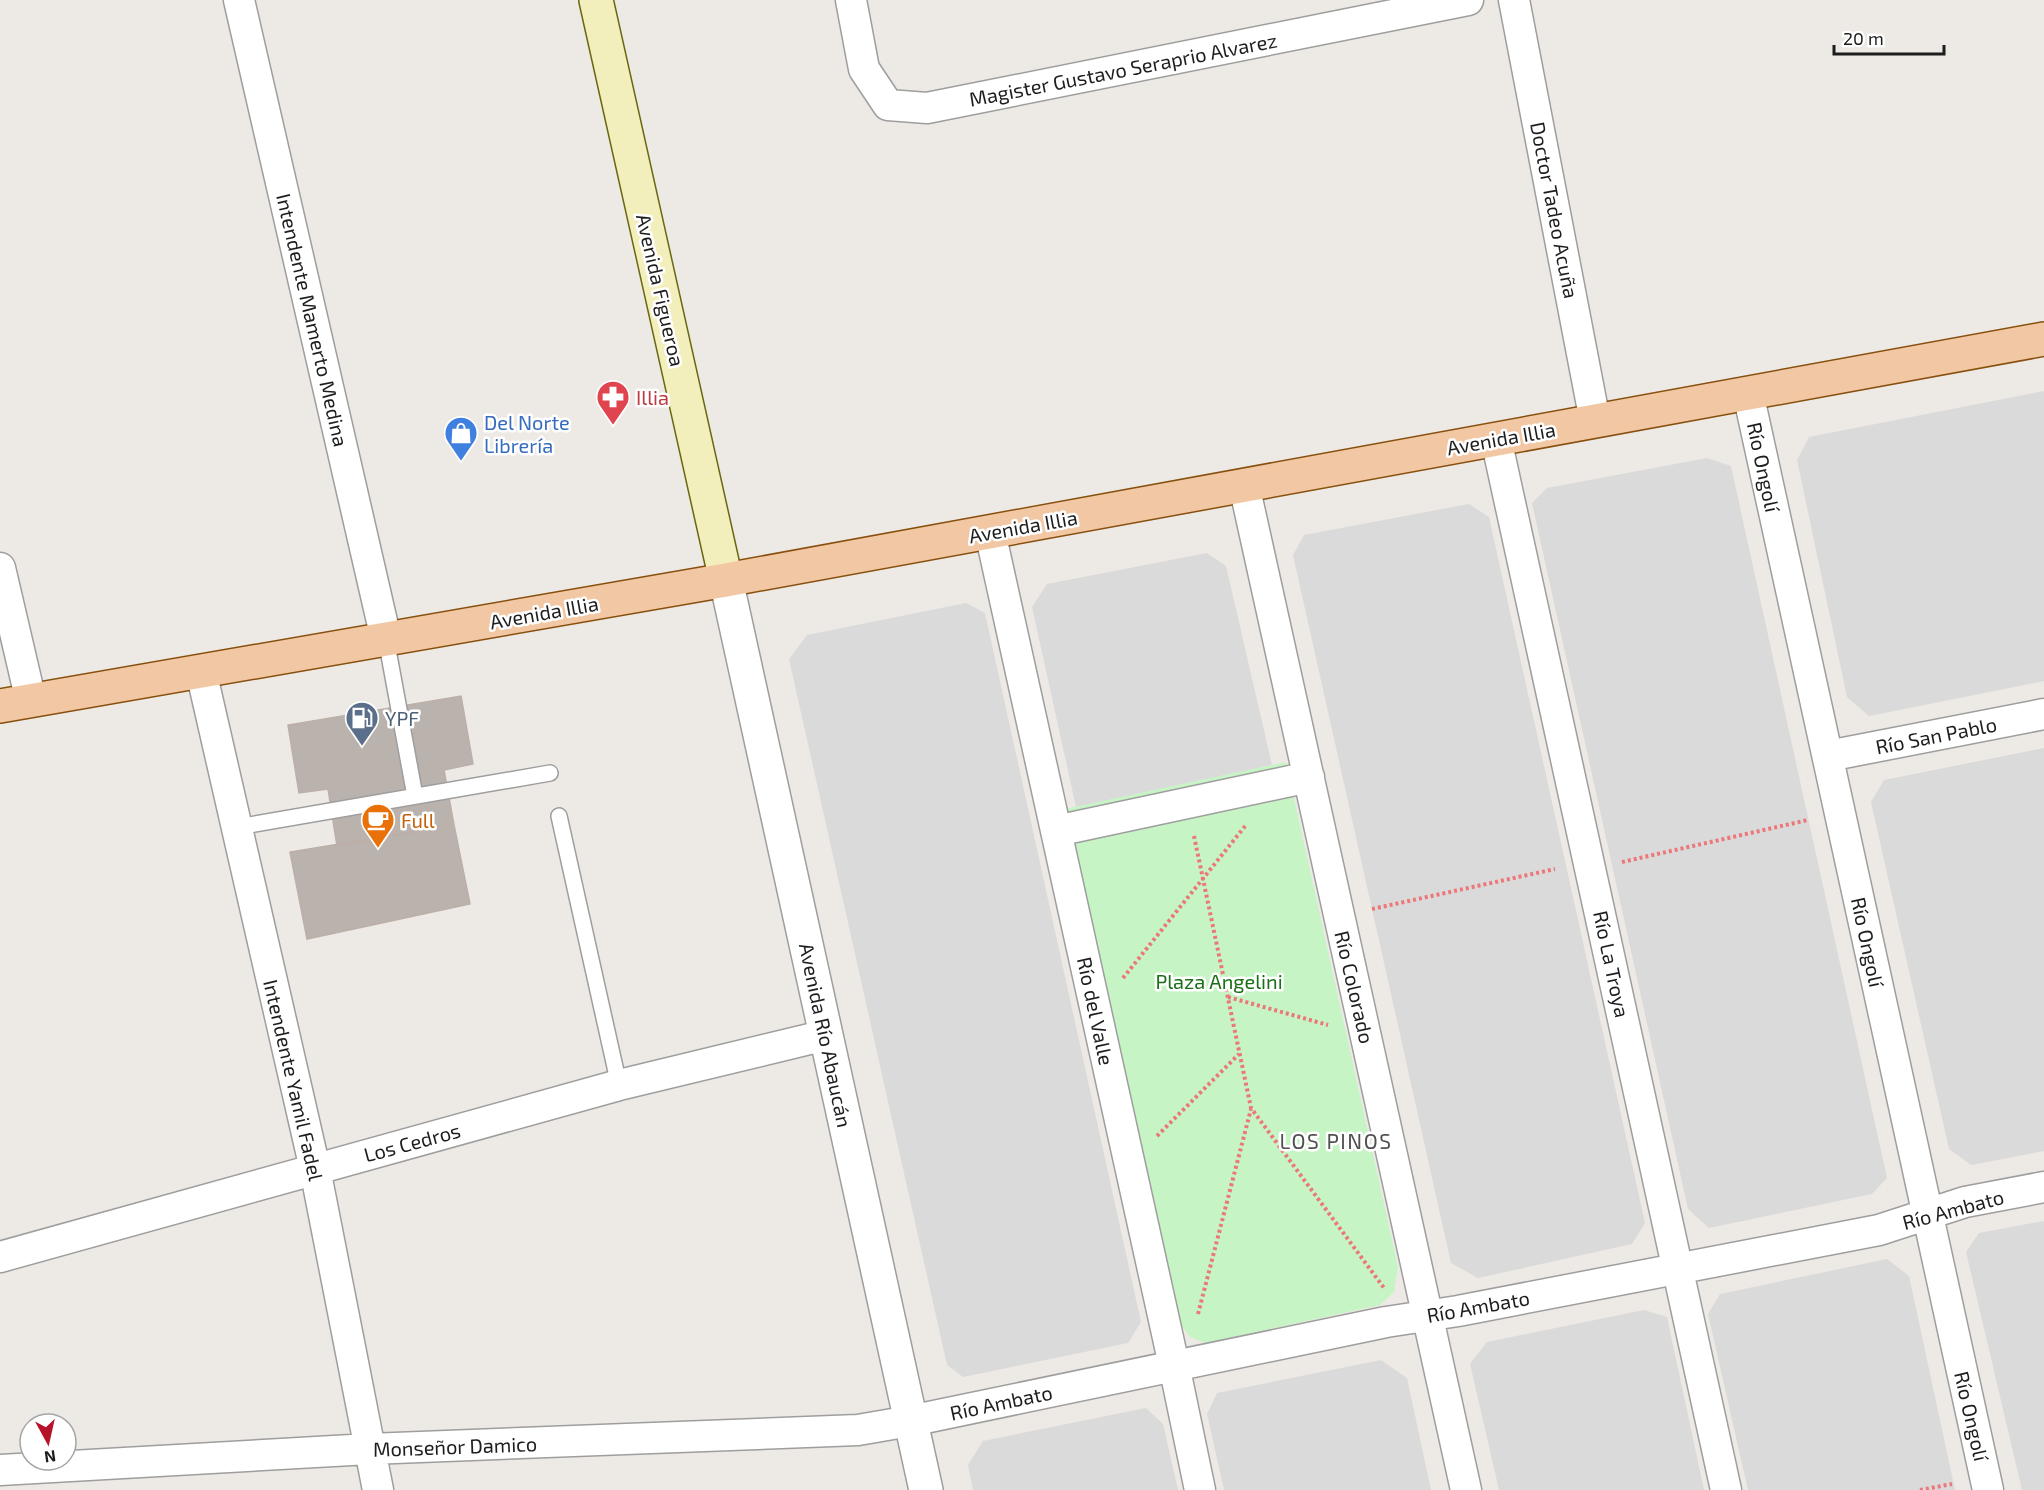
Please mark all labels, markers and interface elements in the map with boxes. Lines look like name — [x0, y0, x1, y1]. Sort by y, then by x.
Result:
scale bar — [1834, 18, 1944, 56]
street label: Magister Gustavo Seraprio Alvarez — [967, 27, 1279, 111]
text: 20 m — [1843, 27, 1884, 49]
street label: Doctor Tadeo Acuña — [1526, 120, 1584, 300]
street label: Intendente Mamerto Medina — [272, 191, 354, 449]
street label: Avenida Figueroa — [632, 211, 690, 369]
pharmacy icon: Illia — [595, 379, 631, 426]
place label: Illia — [636, 385, 669, 409]
place label: Del Norte Librería — [484, 410, 570, 457]
shop icon: Del Norte Librería — [443, 415, 479, 462]
street label: Avenida Illia — [1445, 417, 1557, 459]
street label: Río Ongolí — [1743, 420, 1785, 515]
street label: Avenida Illia — [967, 505, 1079, 547]
street label: Avenida Illia — [488, 591, 600, 633]
fuel station icon: YPF — [344, 700, 380, 747]
place label: YPF — [385, 706, 419, 730]
street label: Río San Pablo — [1873, 712, 1999, 758]
cafe icon: Full — [360, 802, 396, 849]
place label: Full — [401, 808, 435, 832]
street label: Río Ongolí — [1847, 895, 1889, 990]
street label: Río La Troya — [1589, 908, 1635, 1020]
street label: Río Colorado — [1330, 928, 1380, 1046]
street label: Avenida Río Abaucán — [795, 941, 857, 1129]
street label: Río del Valle — [1073, 955, 1119, 1067]
park label: Plaza Angelini — [1155, 969, 1283, 993]
street label: Intendente Yamil Fadel — [259, 977, 329, 1183]
street label: Los Cedros — [361, 1118, 463, 1166]
district label: LOS PINOS — [1280, 1128, 1392, 1153]
street label: Río Ambato — [1900, 1184, 2006, 1234]
street label: Río Ambato — [1425, 1285, 1531, 1327]
street label: Río Ongolí — [1950, 1369, 1994, 1464]
street label: Río Ambato — [948, 1379, 1054, 1425]
north arrow — [18, 1412, 78, 1472]
street label: Monseñor Damico — [373, 1431, 537, 1461]
text: N — [43, 1447, 57, 1468]

